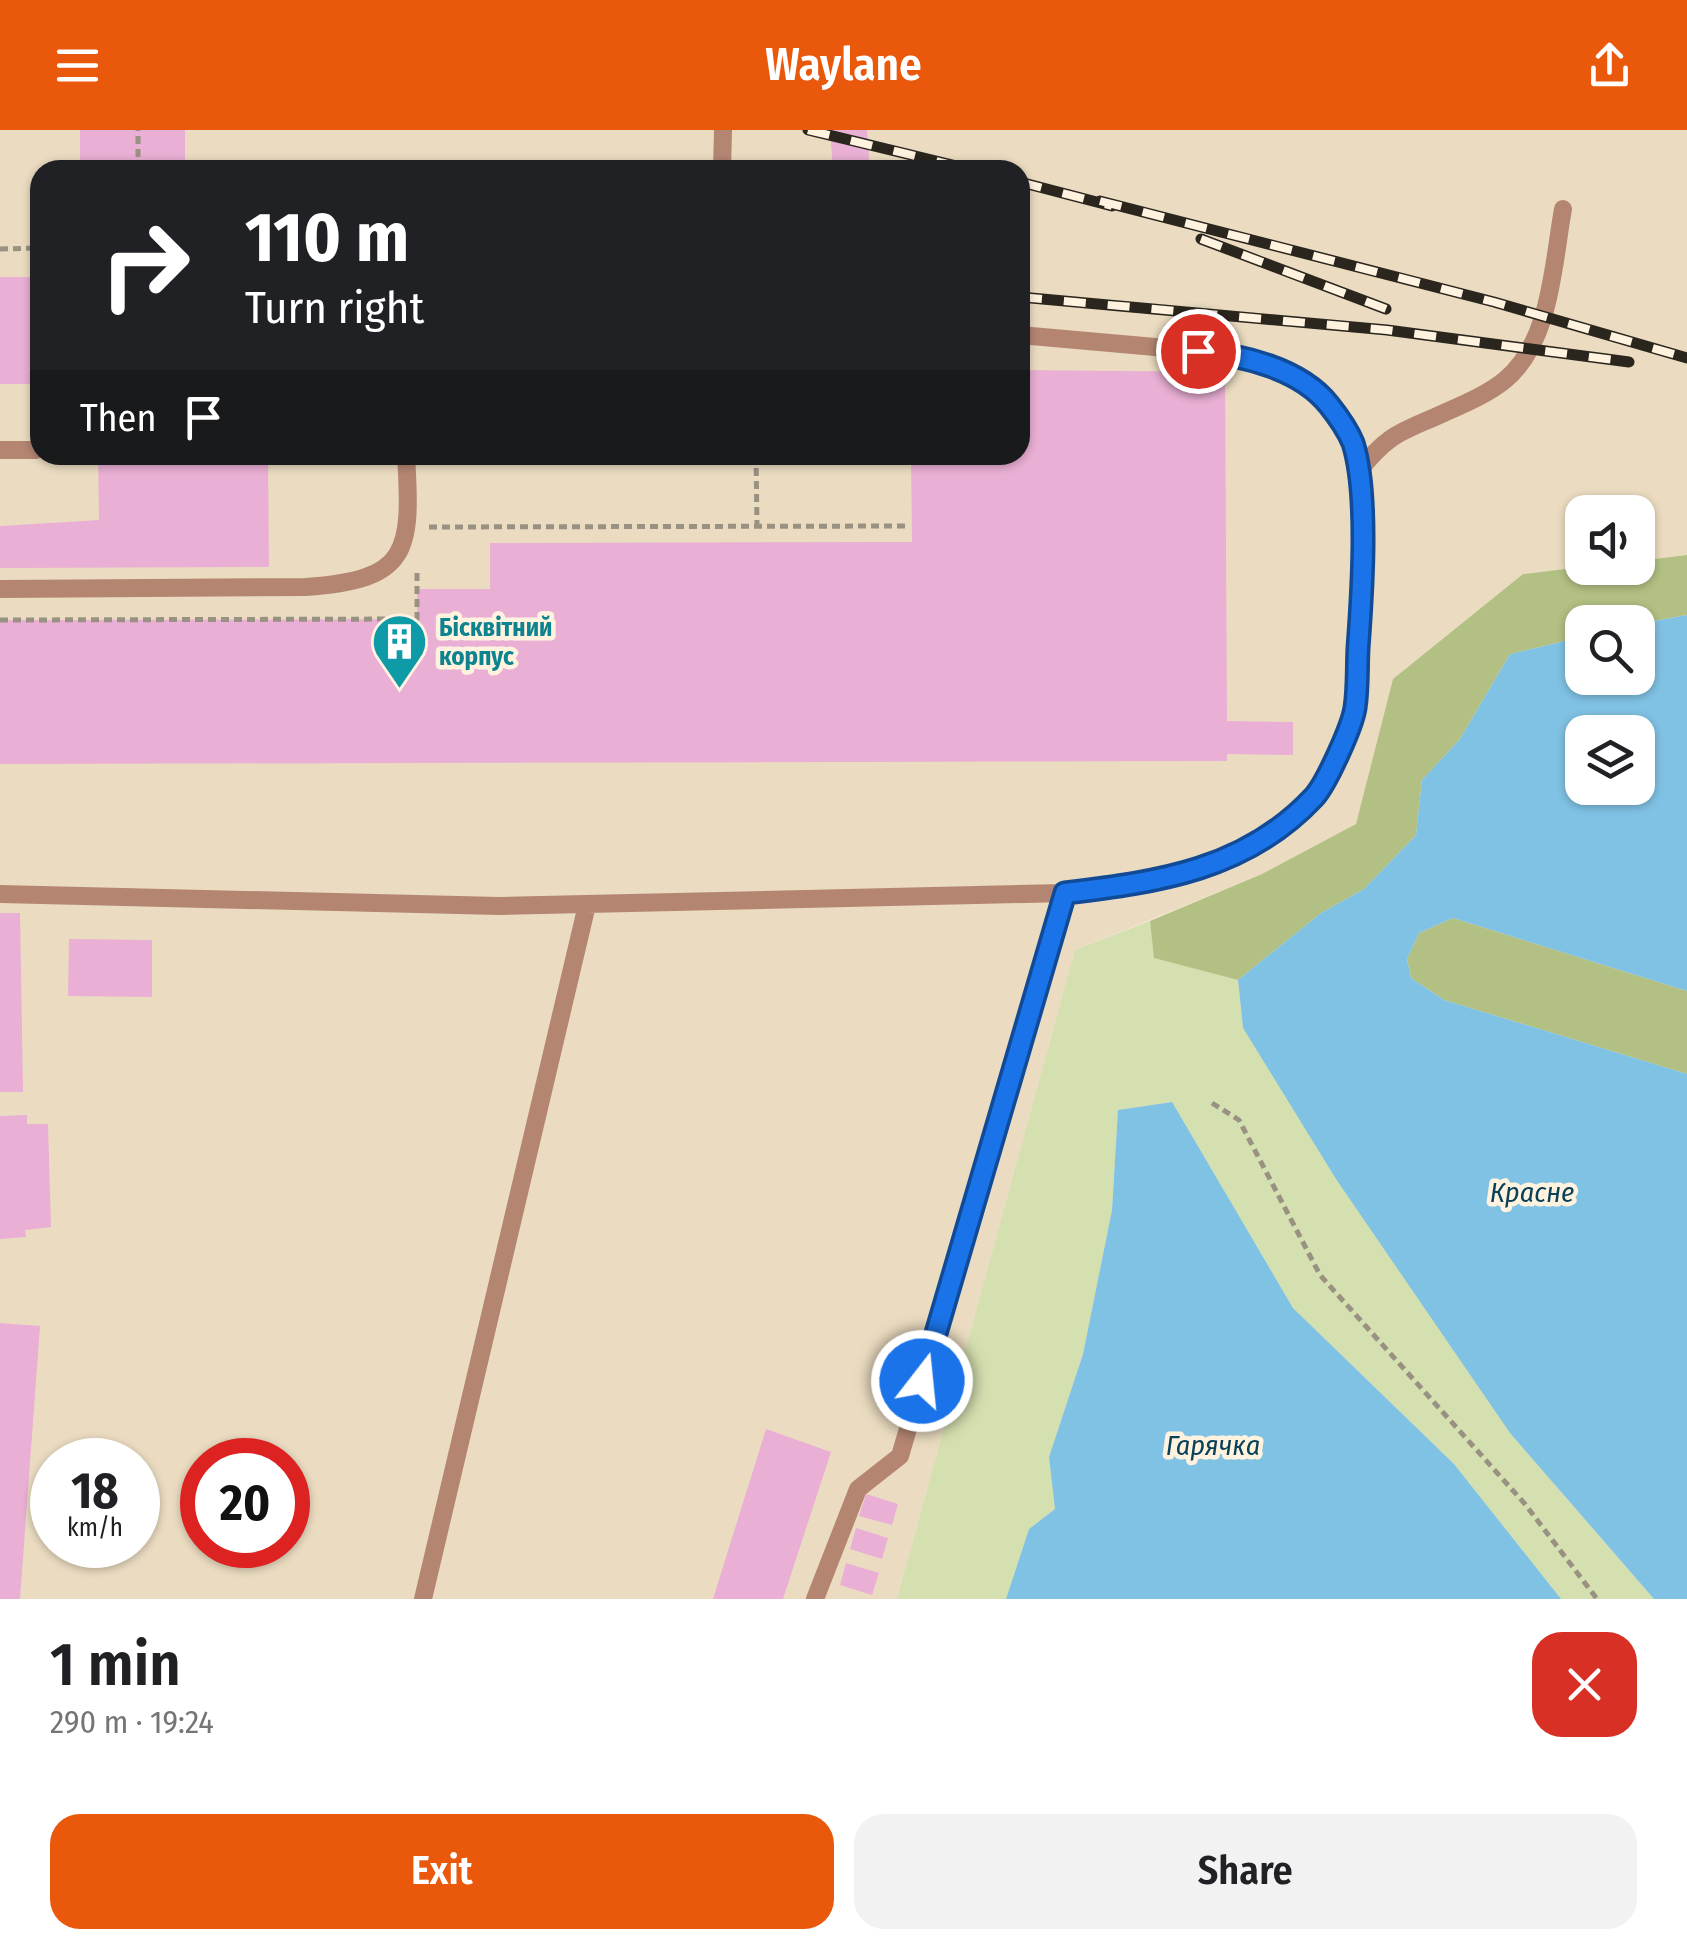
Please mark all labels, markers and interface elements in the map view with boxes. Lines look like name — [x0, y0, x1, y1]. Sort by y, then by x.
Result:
icon: menu — [50, 38, 105, 93]
text: Waylane — [765, 38, 922, 92]
icon: share — [1582, 38, 1637, 93]
text: 110 m — [245, 196, 409, 280]
icon: right — [80, 200, 210, 330]
text: Turn right — [245, 281, 424, 335]
pin — [1156, 309, 1241, 394]
icon: arrive — [1171, 324, 1226, 379]
icon: arrive — [176, 390, 231, 445]
text: Then — [80, 395, 156, 441]
map controls — [1565, 495, 1655, 805]
button: sound — [1565, 495, 1655, 585]
button: search — [1565, 605, 1655, 695]
building icon: Бісквітний корпус — [370, 612, 430, 691]
place label: Бісквітний корпус — [439, 613, 552, 672]
button: layers — [1565, 715, 1655, 805]
water label: Красне — [1490, 1176, 1574, 1209]
position arrow — [870, 1329, 974, 1433]
water label: Гарячка — [1166, 1429, 1260, 1462]
speed limit sign: 20 — [180, 1438, 310, 1568]
text: 18 — [71, 1461, 119, 1521]
text: km/h — [67, 1513, 123, 1543]
text: 1 min — [50, 1629, 181, 1701]
button: close — [1532, 1632, 1637, 1737]
text: 290 m · 19:24 — [50, 1703, 214, 1741]
button: Exit — [50, 1814, 834, 1929]
button: Share — [854, 1814, 1637, 1929]

